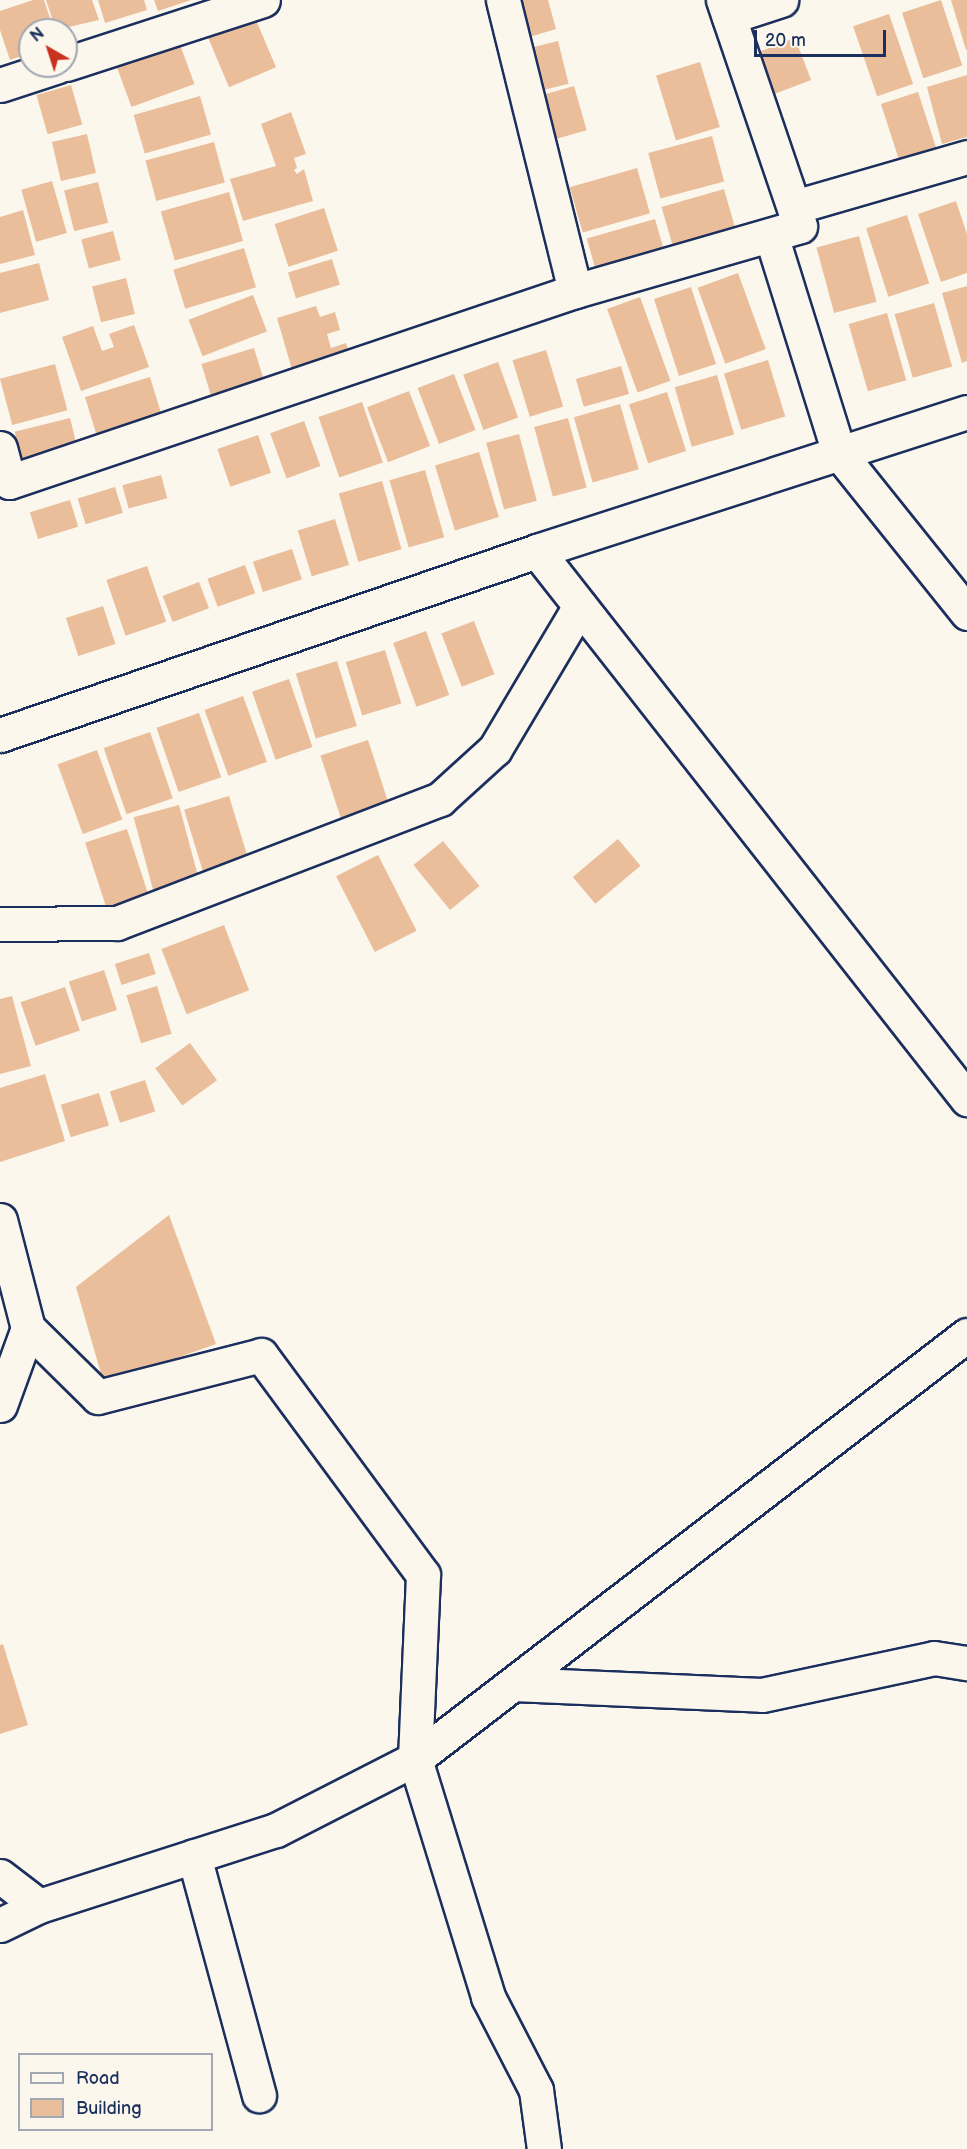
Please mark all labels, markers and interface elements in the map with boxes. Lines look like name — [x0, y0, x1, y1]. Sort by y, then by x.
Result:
north arrow — [18, 18, 78, 78]
scale bar — [757, 18, 889, 56]
text: N — [27, 24, 48, 46]
text: 20 m — [765, 30, 806, 51]
legend — [18, 2053, 213, 2131]
text: Road — [76, 2068, 120, 2089]
text: Building — [76, 2098, 142, 2119]

